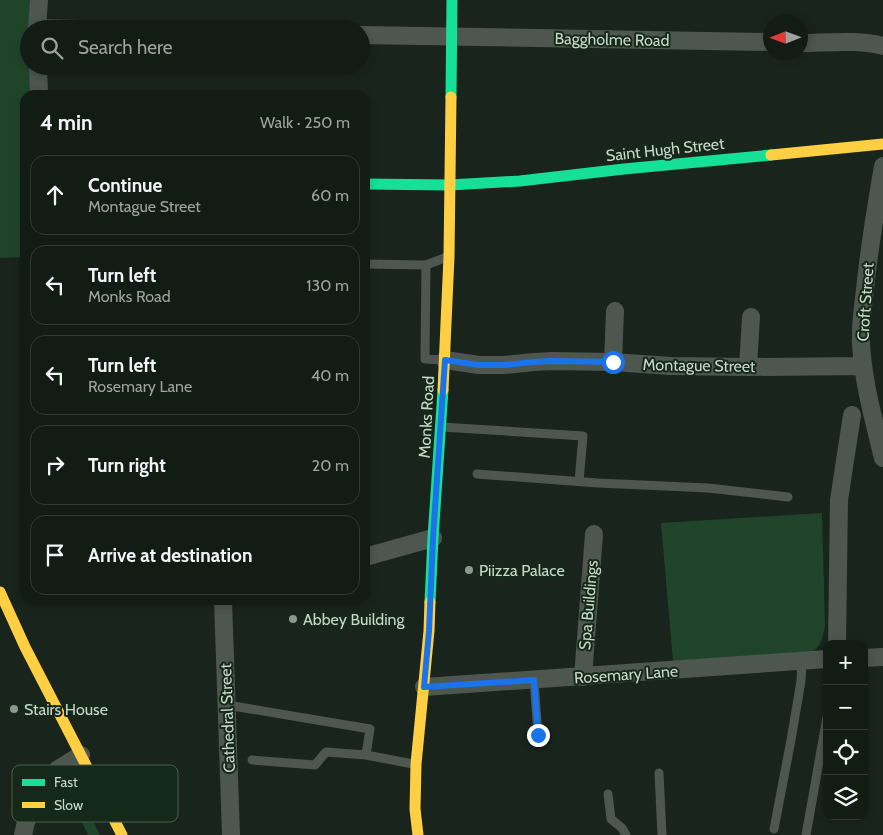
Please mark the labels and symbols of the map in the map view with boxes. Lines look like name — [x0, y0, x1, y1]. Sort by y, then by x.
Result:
north arrow — [763, 15, 808, 60]
street label: Baggholme Road — [554, 29, 670, 50]
street label: Saint Hugh Street — [605, 134, 726, 165]
street label: Croft Street — [853, 262, 878, 342]
route start — [602, 351, 625, 374]
street label: Montague Street — [642, 355, 756, 376]
street label: Monks Road — [415, 375, 438, 459]
street label: Spa Buildings — [575, 559, 602, 651]
place label: Piizza Palace — [479, 561, 565, 580]
marker: Piizza Palace — [463, 564, 475, 576]
place label: Abbey Building — [303, 610, 406, 629]
marker: Abbey Building — [287, 613, 299, 625]
street label: Rosemary Lane — [573, 661, 679, 688]
street label: Cathedral Street — [216, 662, 239, 773]
place label: Stairs House — [24, 700, 108, 719]
marker: Stairs House — [8, 703, 20, 715]
route end — [527, 724, 550, 747]
legend — [12, 765, 178, 822]
text: Fast — [54, 773, 78, 791]
text: Slow — [54, 796, 83, 814]

